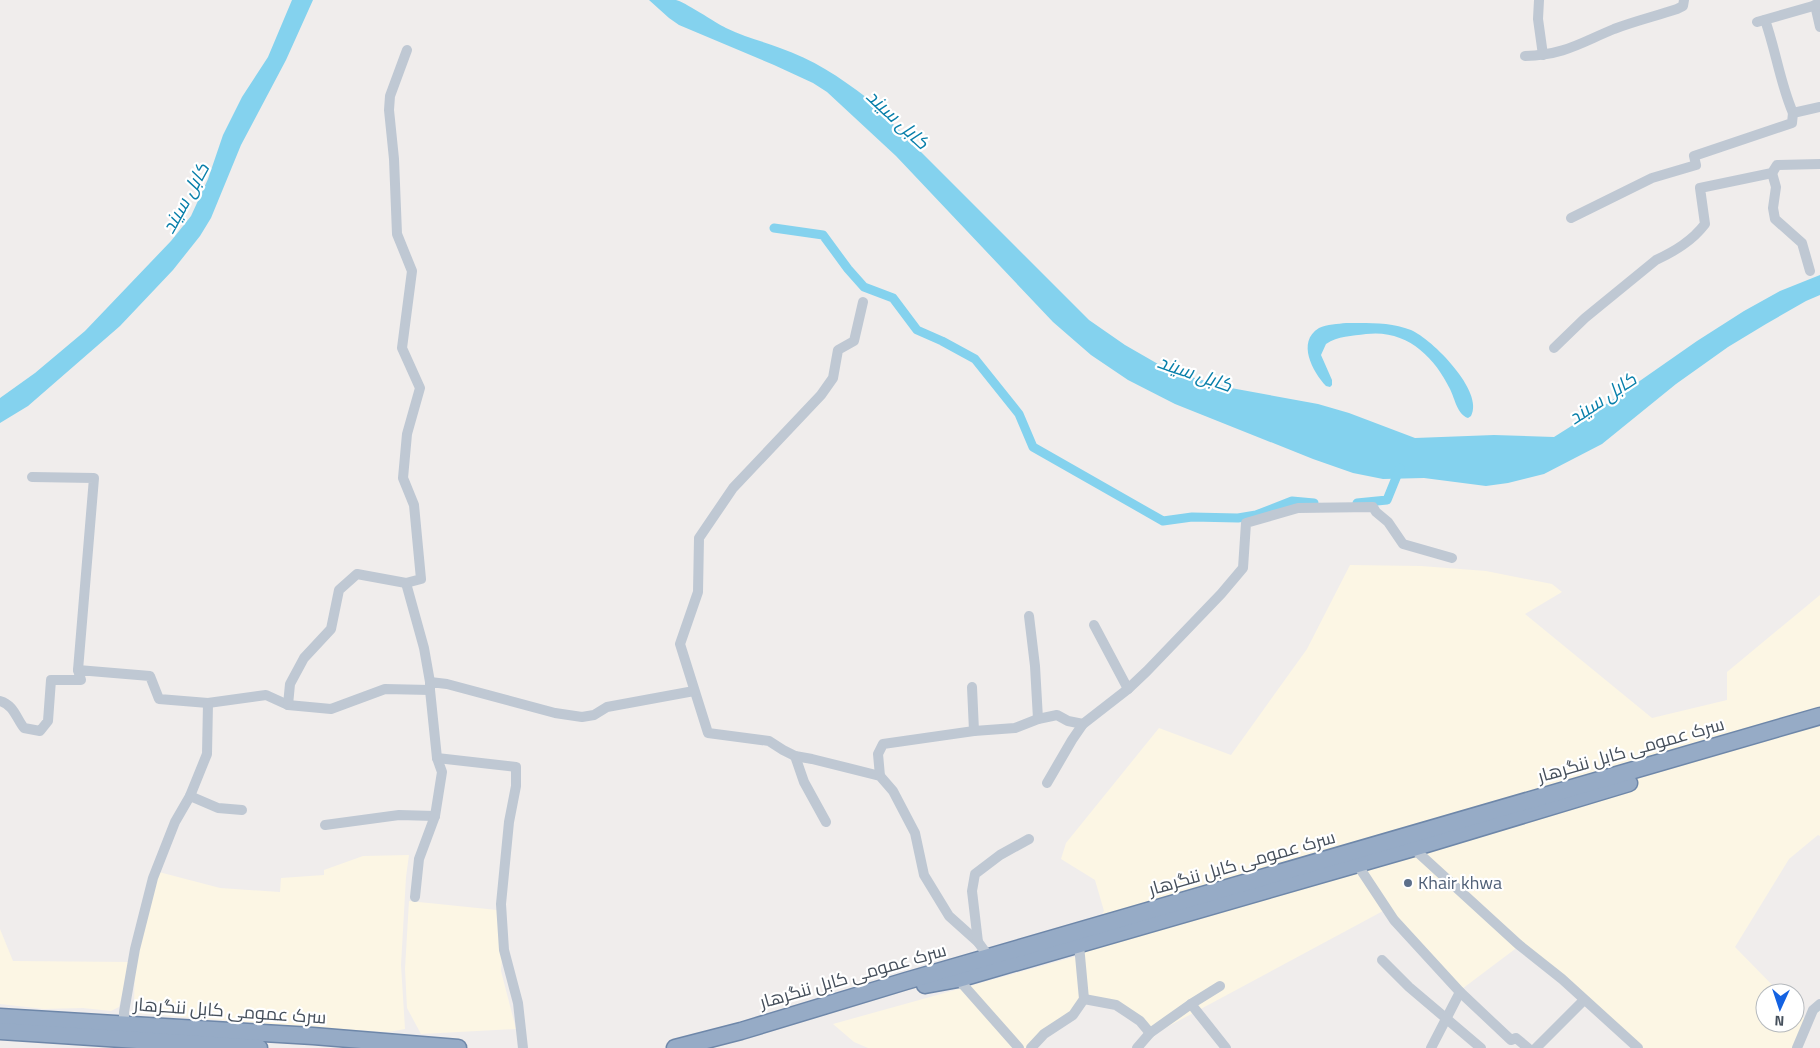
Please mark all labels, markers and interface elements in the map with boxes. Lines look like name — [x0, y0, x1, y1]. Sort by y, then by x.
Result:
water label: کابل سيند — [860, 82, 936, 156]
water label: کابل سيند — [153, 157, 216, 238]
water label: کابل سيند — [1154, 346, 1236, 399]
water label: کابل سيند — [1562, 364, 1642, 431]
street label: سرک عمومی کابل ننگرهار — [1533, 710, 1727, 789]
street label: سرک عمومی کابل ننگرهار — [1144, 823, 1338, 902]
place label: Khair khwa — [1418, 869, 1502, 896]
marker: Khair khwa — [1402, 877, 1414, 889]
street label: سرک عمومی کابل ننگرهار — [755, 936, 949, 1015]
north arrow — [1755, 983, 1805, 1033]
street label: سرک عمومی کابل ننگرهار — [132, 990, 327, 1031]
text: N — [1774, 1011, 1785, 1032]

